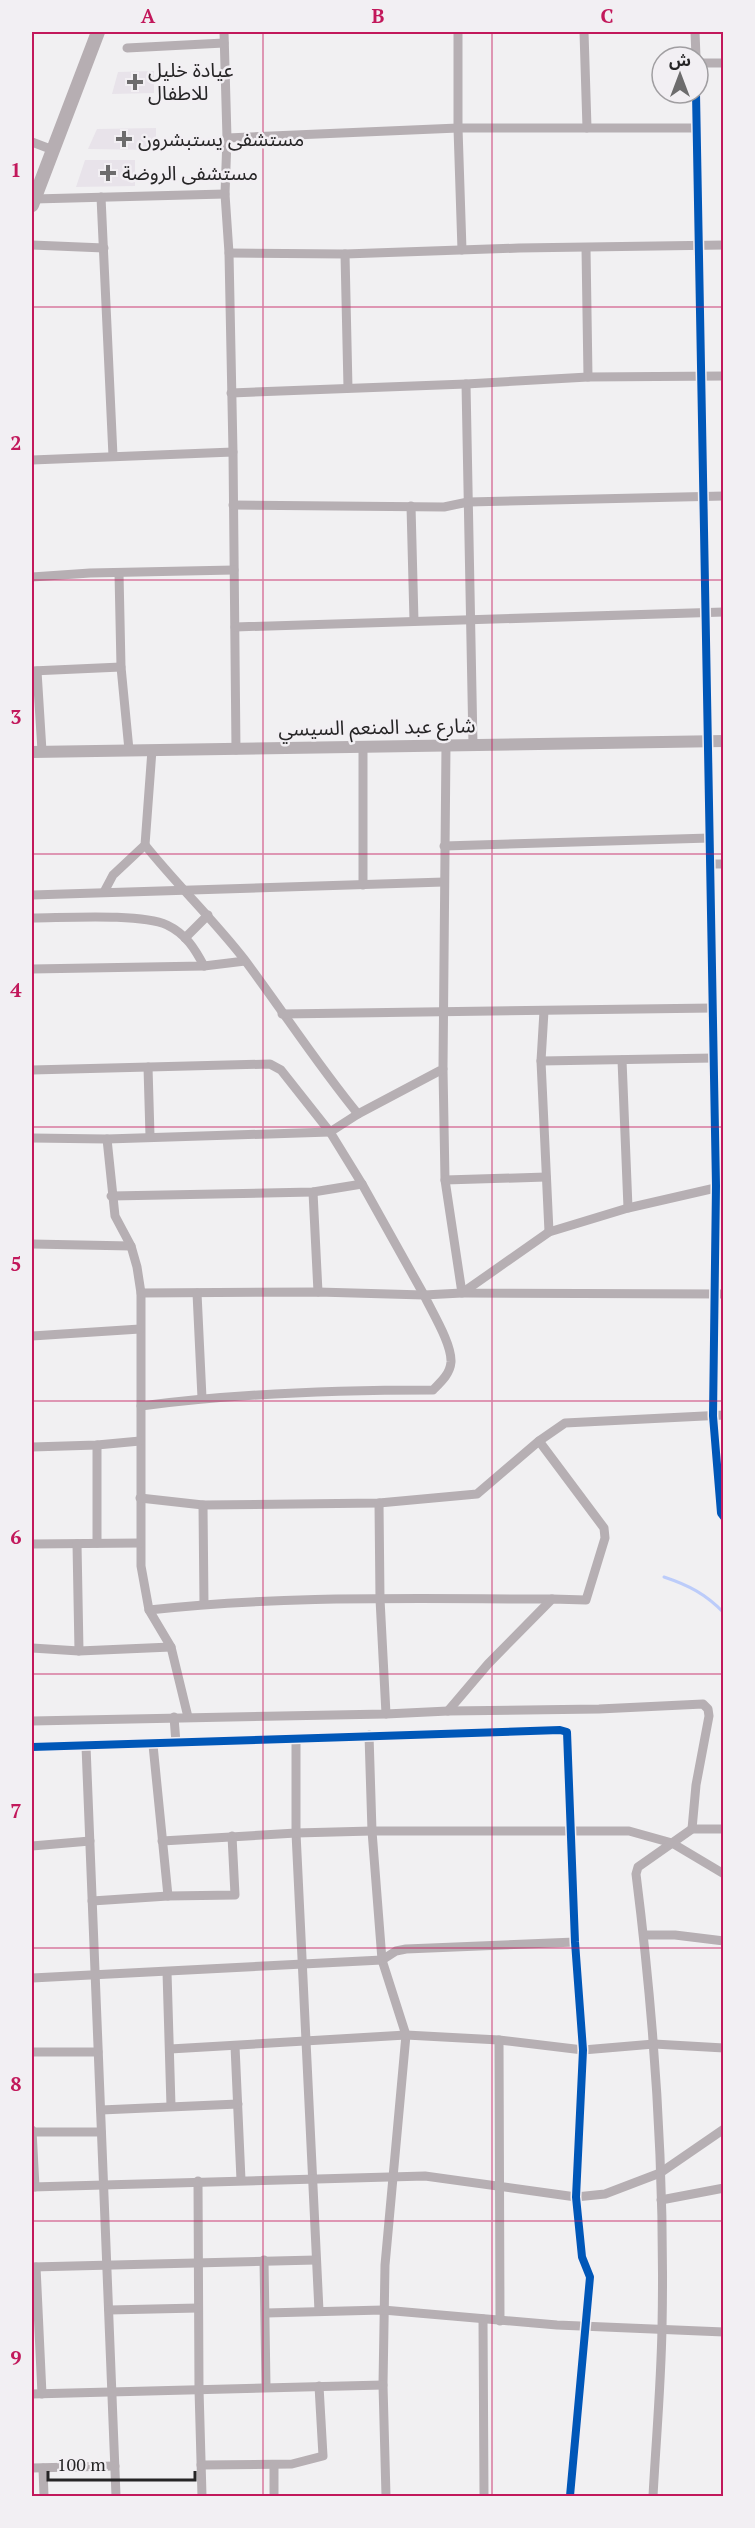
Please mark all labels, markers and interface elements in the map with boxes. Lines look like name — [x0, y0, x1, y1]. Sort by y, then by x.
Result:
text: A — [141, 2, 156, 29]
text: B — [372, 2, 385, 29]
text: C — [600, 2, 614, 29]
north arrow — [650, 45, 710, 105]
text: ش — [669, 49, 691, 71]
place label: عيادة خليل للاطفال — [148, 56, 234, 106]
marker: عيادة خليل للاطفال — [126, 73, 144, 91]
place label: مستشفى يستبشرون — [138, 125, 304, 152]
marker: مستشفى يستبشرون — [115, 130, 133, 148]
text: 1 — [10, 156, 22, 183]
place label: مستشفى الروضة — [122, 159, 258, 186]
marker: مستشفى الروضة — [99, 164, 117, 182]
text: 2 — [10, 429, 22, 456]
text: 3 — [10, 703, 22, 730]
street label: شارع عبد المنعم السيسي — [278, 711, 476, 744]
text: 4 — [10, 976, 22, 1003]
text: 5 — [10, 1250, 22, 1277]
text: 6 — [10, 1523, 22, 1550]
text: 7 — [10, 1797, 22, 1824]
text: 8 — [10, 2070, 22, 2097]
text: 9 — [10, 2344, 22, 2371]
scale bar — [48, 2444, 195, 2482]
text: 100 m — [57, 2452, 106, 2476]

